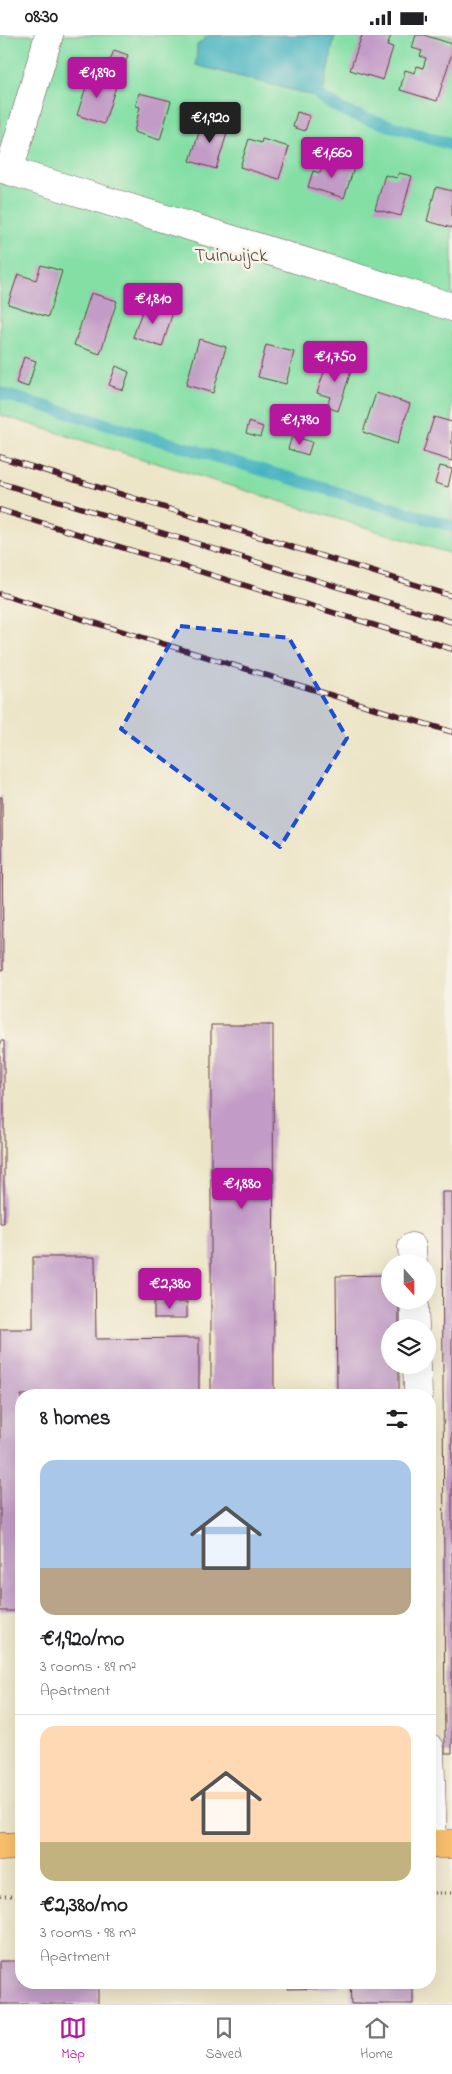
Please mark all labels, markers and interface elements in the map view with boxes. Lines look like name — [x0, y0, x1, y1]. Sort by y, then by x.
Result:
text: 08:30 — [25, 4, 58, 31]
pin: €1,890 — [56, 57, 138, 99]
text: €1,890 — [79, 61, 115, 85]
pin: €1,920 — [169, 101, 251, 144]
text: €1,920 — [191, 106, 229, 130]
pin: €1,660 — [291, 137, 373, 179]
text: €1,660 — [312, 141, 352, 165]
park label: Tuinwijck — [194, 242, 268, 271]
pin: €1,810 — [112, 283, 194, 325]
text: €1,810 — [135, 287, 172, 311]
pin: €1,750 — [294, 341, 376, 383]
text: €1,750 — [314, 345, 356, 369]
pin: €1,780 — [259, 403, 341, 446]
text: €1,780 — [281, 408, 319, 432]
pin: €1,880 — [201, 1167, 283, 1210]
text: €1,880 — [223, 1172, 261, 1196]
north arrow — [381, 1254, 436, 1309]
map controls — [381, 1254, 436, 1374]
pin: €2,380 — [129, 1267, 211, 1310]
text: €2,380 — [149, 1272, 191, 1296]
button: layers — [381, 1319, 436, 1374]
text: 8 homes — [40, 1404, 110, 1434]
icon: filters — [383, 1405, 411, 1433]
icon: home — [181, 1493, 271, 1583]
text: €1,920/mo — [40, 1625, 124, 1655]
text: 3 rooms · 89 m² — [40, 1655, 136, 1679]
text: Apartment — [40, 1679, 110, 1703]
icon: home — [181, 1758, 271, 1848]
text: €2,380/mo — [40, 1891, 128, 1921]
text: 3 rooms · 98 m² — [40, 1921, 136, 1945]
text: Apartment — [40, 1945, 110, 1969]
tab: Map — [59, 2014, 87, 2065]
tab: Saved — [205, 2014, 242, 2065]
tab: Home — [360, 2014, 393, 2065]

